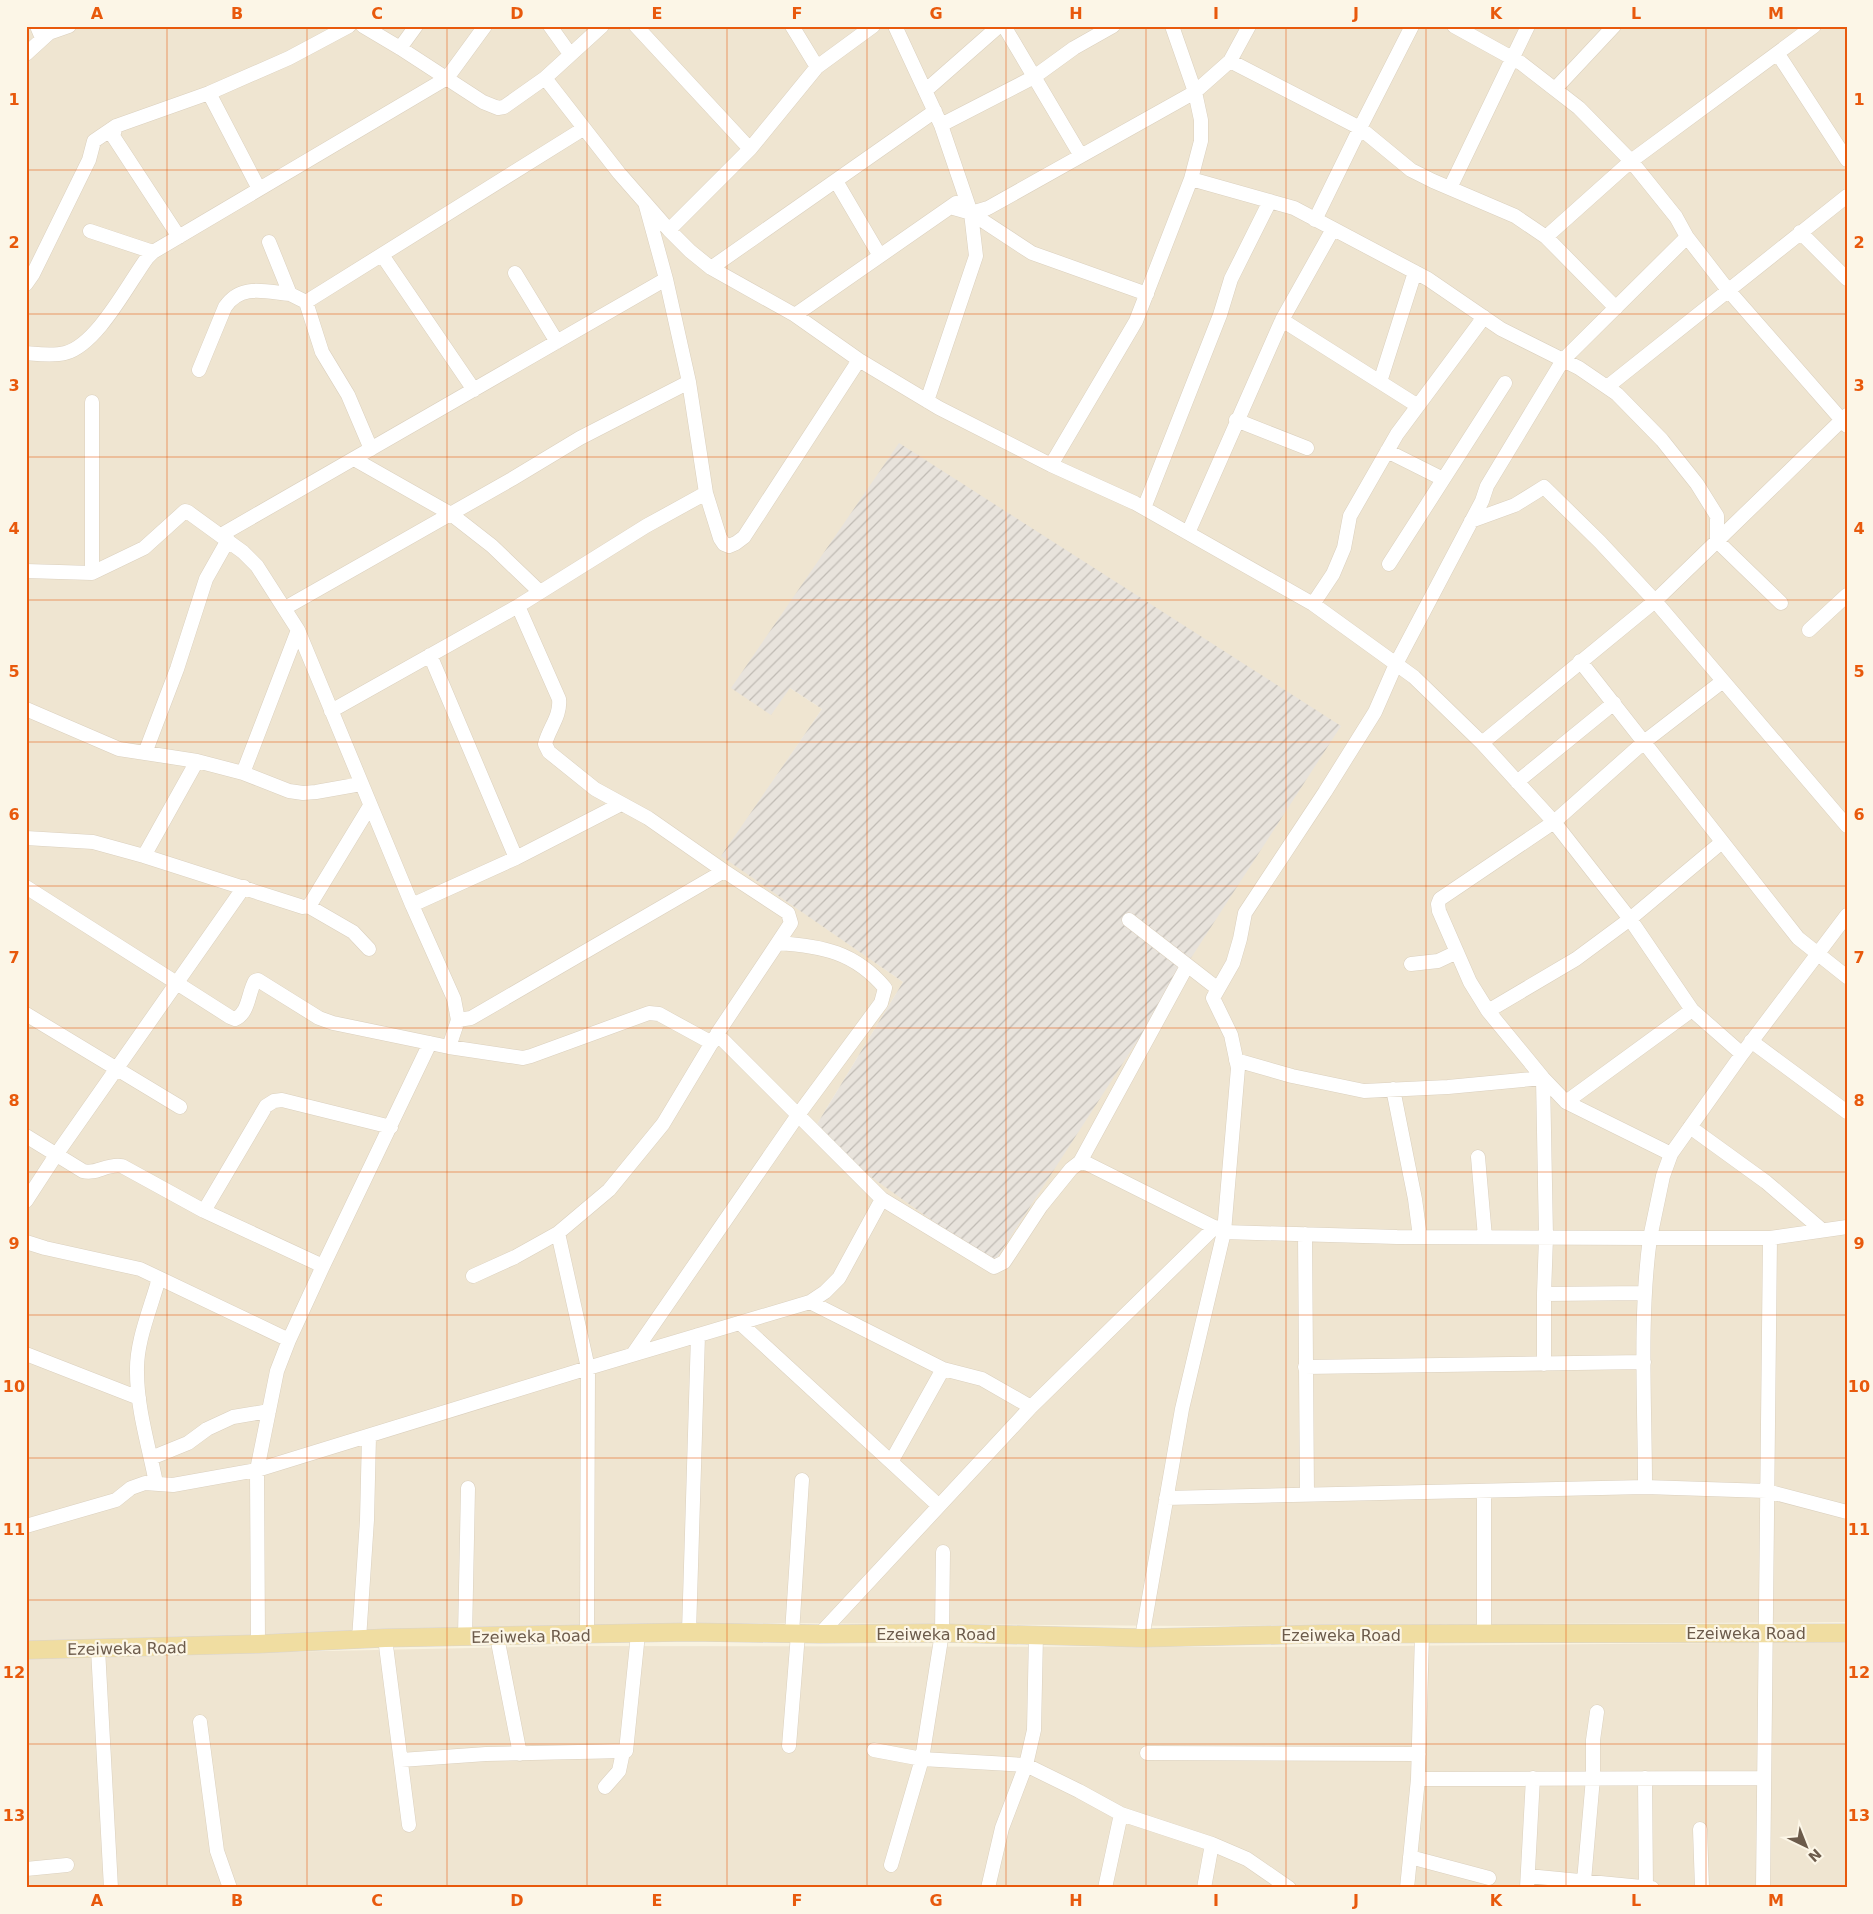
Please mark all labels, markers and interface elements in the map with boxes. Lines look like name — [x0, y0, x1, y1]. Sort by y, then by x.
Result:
text: A — [91, 4, 104, 23]
text: B — [231, 4, 243, 23]
text: C — [371, 4, 383, 23]
text: D — [510, 4, 524, 23]
text: E — [652, 4, 662, 23]
text: F — [792, 4, 802, 23]
text: G — [929, 4, 943, 23]
text: H — [1069, 4, 1083, 23]
text: I — [1213, 4, 1219, 23]
text: J — [1352, 4, 1359, 23]
text: K — [1490, 4, 1503, 23]
text: L — [1631, 4, 1641, 23]
text: M — [1768, 4, 1784, 23]
text: 1 — [8, 90, 20, 109]
text: 1 — [1853, 90, 1865, 109]
text: 2 — [8, 233, 20, 252]
text: 2 — [1853, 233, 1865, 252]
text: 3 — [8, 376, 20, 395]
text: 3 — [1853, 376, 1865, 395]
text: 4 — [8, 519, 20, 538]
text: 4 — [1853, 519, 1865, 538]
text: 5 — [8, 662, 20, 681]
text: 5 — [1853, 662, 1865, 681]
text: 6 — [8, 805, 20, 824]
text: 6 — [1853, 805, 1865, 824]
text: 7 — [8, 948, 20, 967]
text: 7 — [1853, 948, 1865, 967]
text: 8 — [8, 1091, 20, 1110]
text: 8 — [1853, 1091, 1865, 1110]
text: 9 — [8, 1234, 20, 1253]
text: 9 — [1853, 1234, 1865, 1253]
text: 10 — [3, 1377, 25, 1396]
text: 10 — [1848, 1377, 1870, 1396]
text: 11 — [3, 1520, 25, 1539]
text: 11 — [1848, 1520, 1870, 1539]
street label: Ezeiweka Road — [1686, 1624, 1806, 1643]
street label: Ezeiweka Road — [876, 1625, 996, 1644]
street label: Ezeiweka Road — [471, 1626, 591, 1647]
street label: Ezeiweka Road — [1281, 1626, 1401, 1645]
street label: Ezeiweka Road — [67, 1638, 187, 1659]
text: 12 — [3, 1663, 25, 1682]
text: 12 — [1848, 1663, 1870, 1682]
text: 13 — [3, 1806, 25, 1825]
text: 13 — [1848, 1806, 1870, 1825]
north arrow — [1780, 1822, 1830, 1872]
text: N — [1805, 1846, 1825, 1865]
text: A — [91, 1891, 104, 1910]
text: B — [231, 1891, 243, 1910]
text: C — [371, 1891, 383, 1910]
text: D — [510, 1891, 524, 1910]
text: E — [652, 1891, 662, 1910]
text: F — [792, 1891, 802, 1910]
text: G — [929, 1891, 943, 1910]
text: H — [1069, 1891, 1083, 1910]
text: I — [1213, 1891, 1219, 1910]
text: J — [1352, 1891, 1359, 1910]
text: K — [1490, 1891, 1503, 1910]
text: L — [1631, 1891, 1641, 1910]
text: M — [1768, 1891, 1784, 1910]

